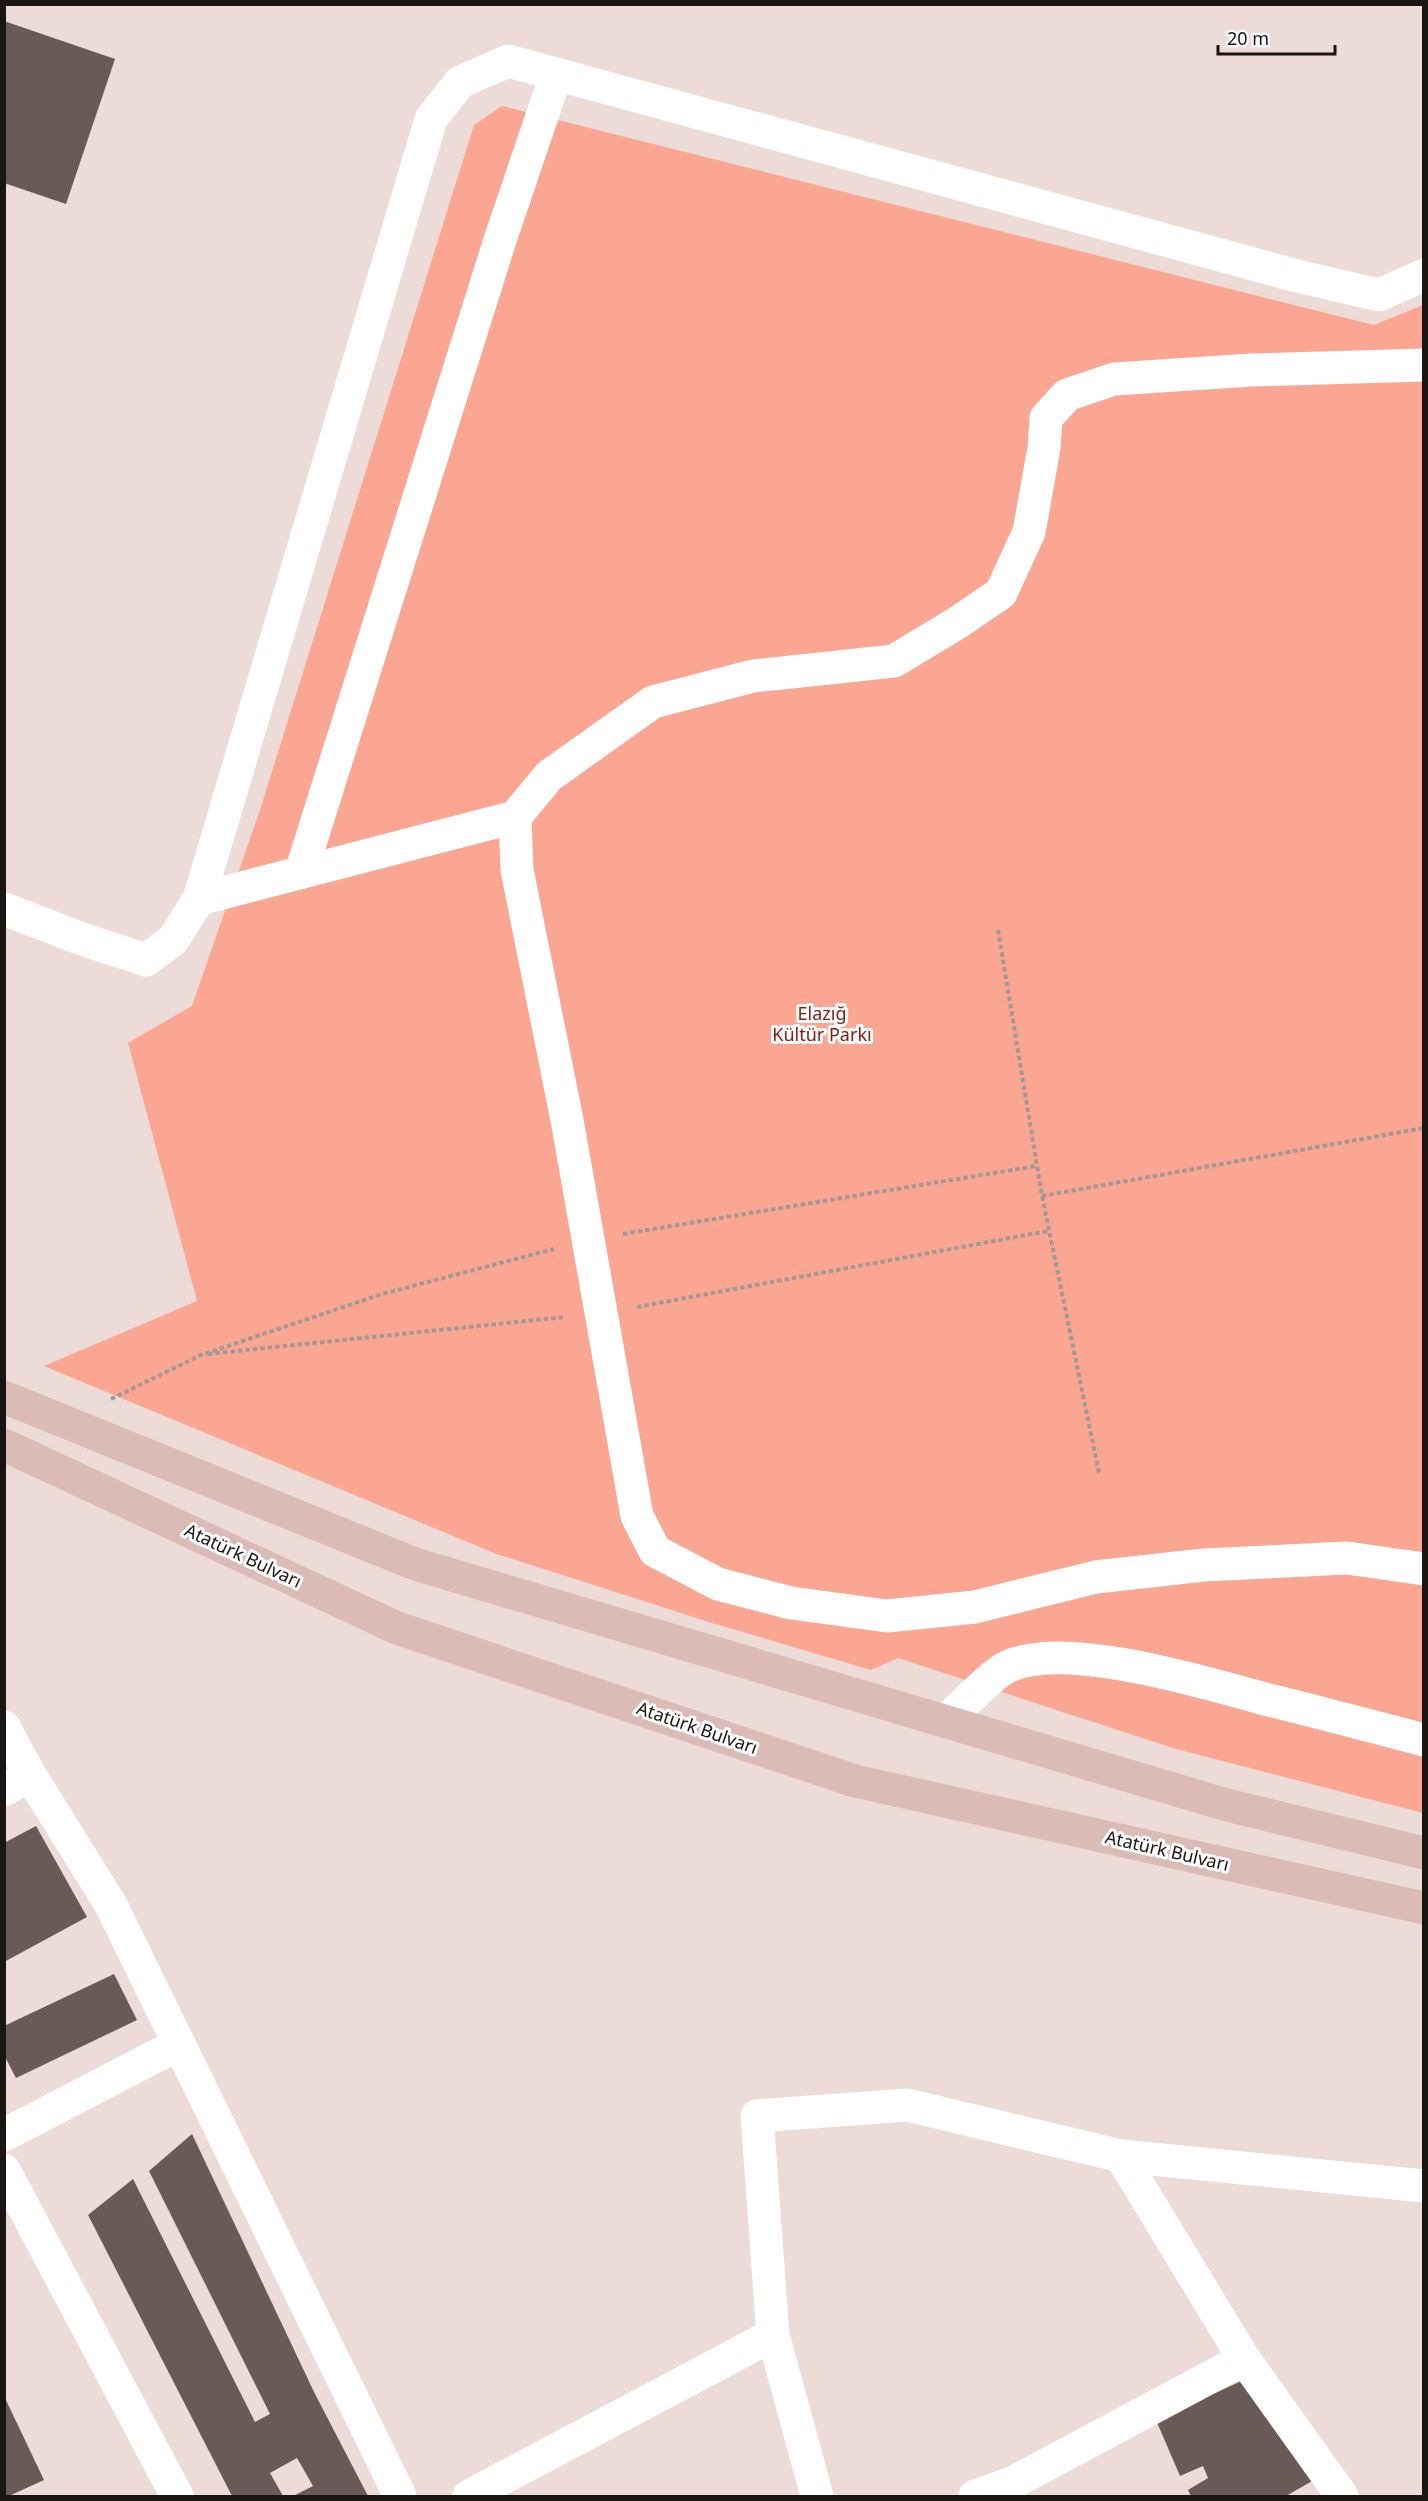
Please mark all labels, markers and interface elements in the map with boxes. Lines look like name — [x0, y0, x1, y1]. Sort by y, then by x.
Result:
scale bar — [1218, 18, 1335, 56]
text: 20 m — [1227, 26, 1269, 50]
park label: Elazığ Kültür Parkı — [772, 1001, 872, 1046]
street label: Atatürk Bulvarı — [181, 1518, 306, 1593]
street label: Atatürk Bulvarı — [634, 1695, 761, 1759]
street label: Atatürk Bulvarı — [1103, 1824, 1231, 1876]

